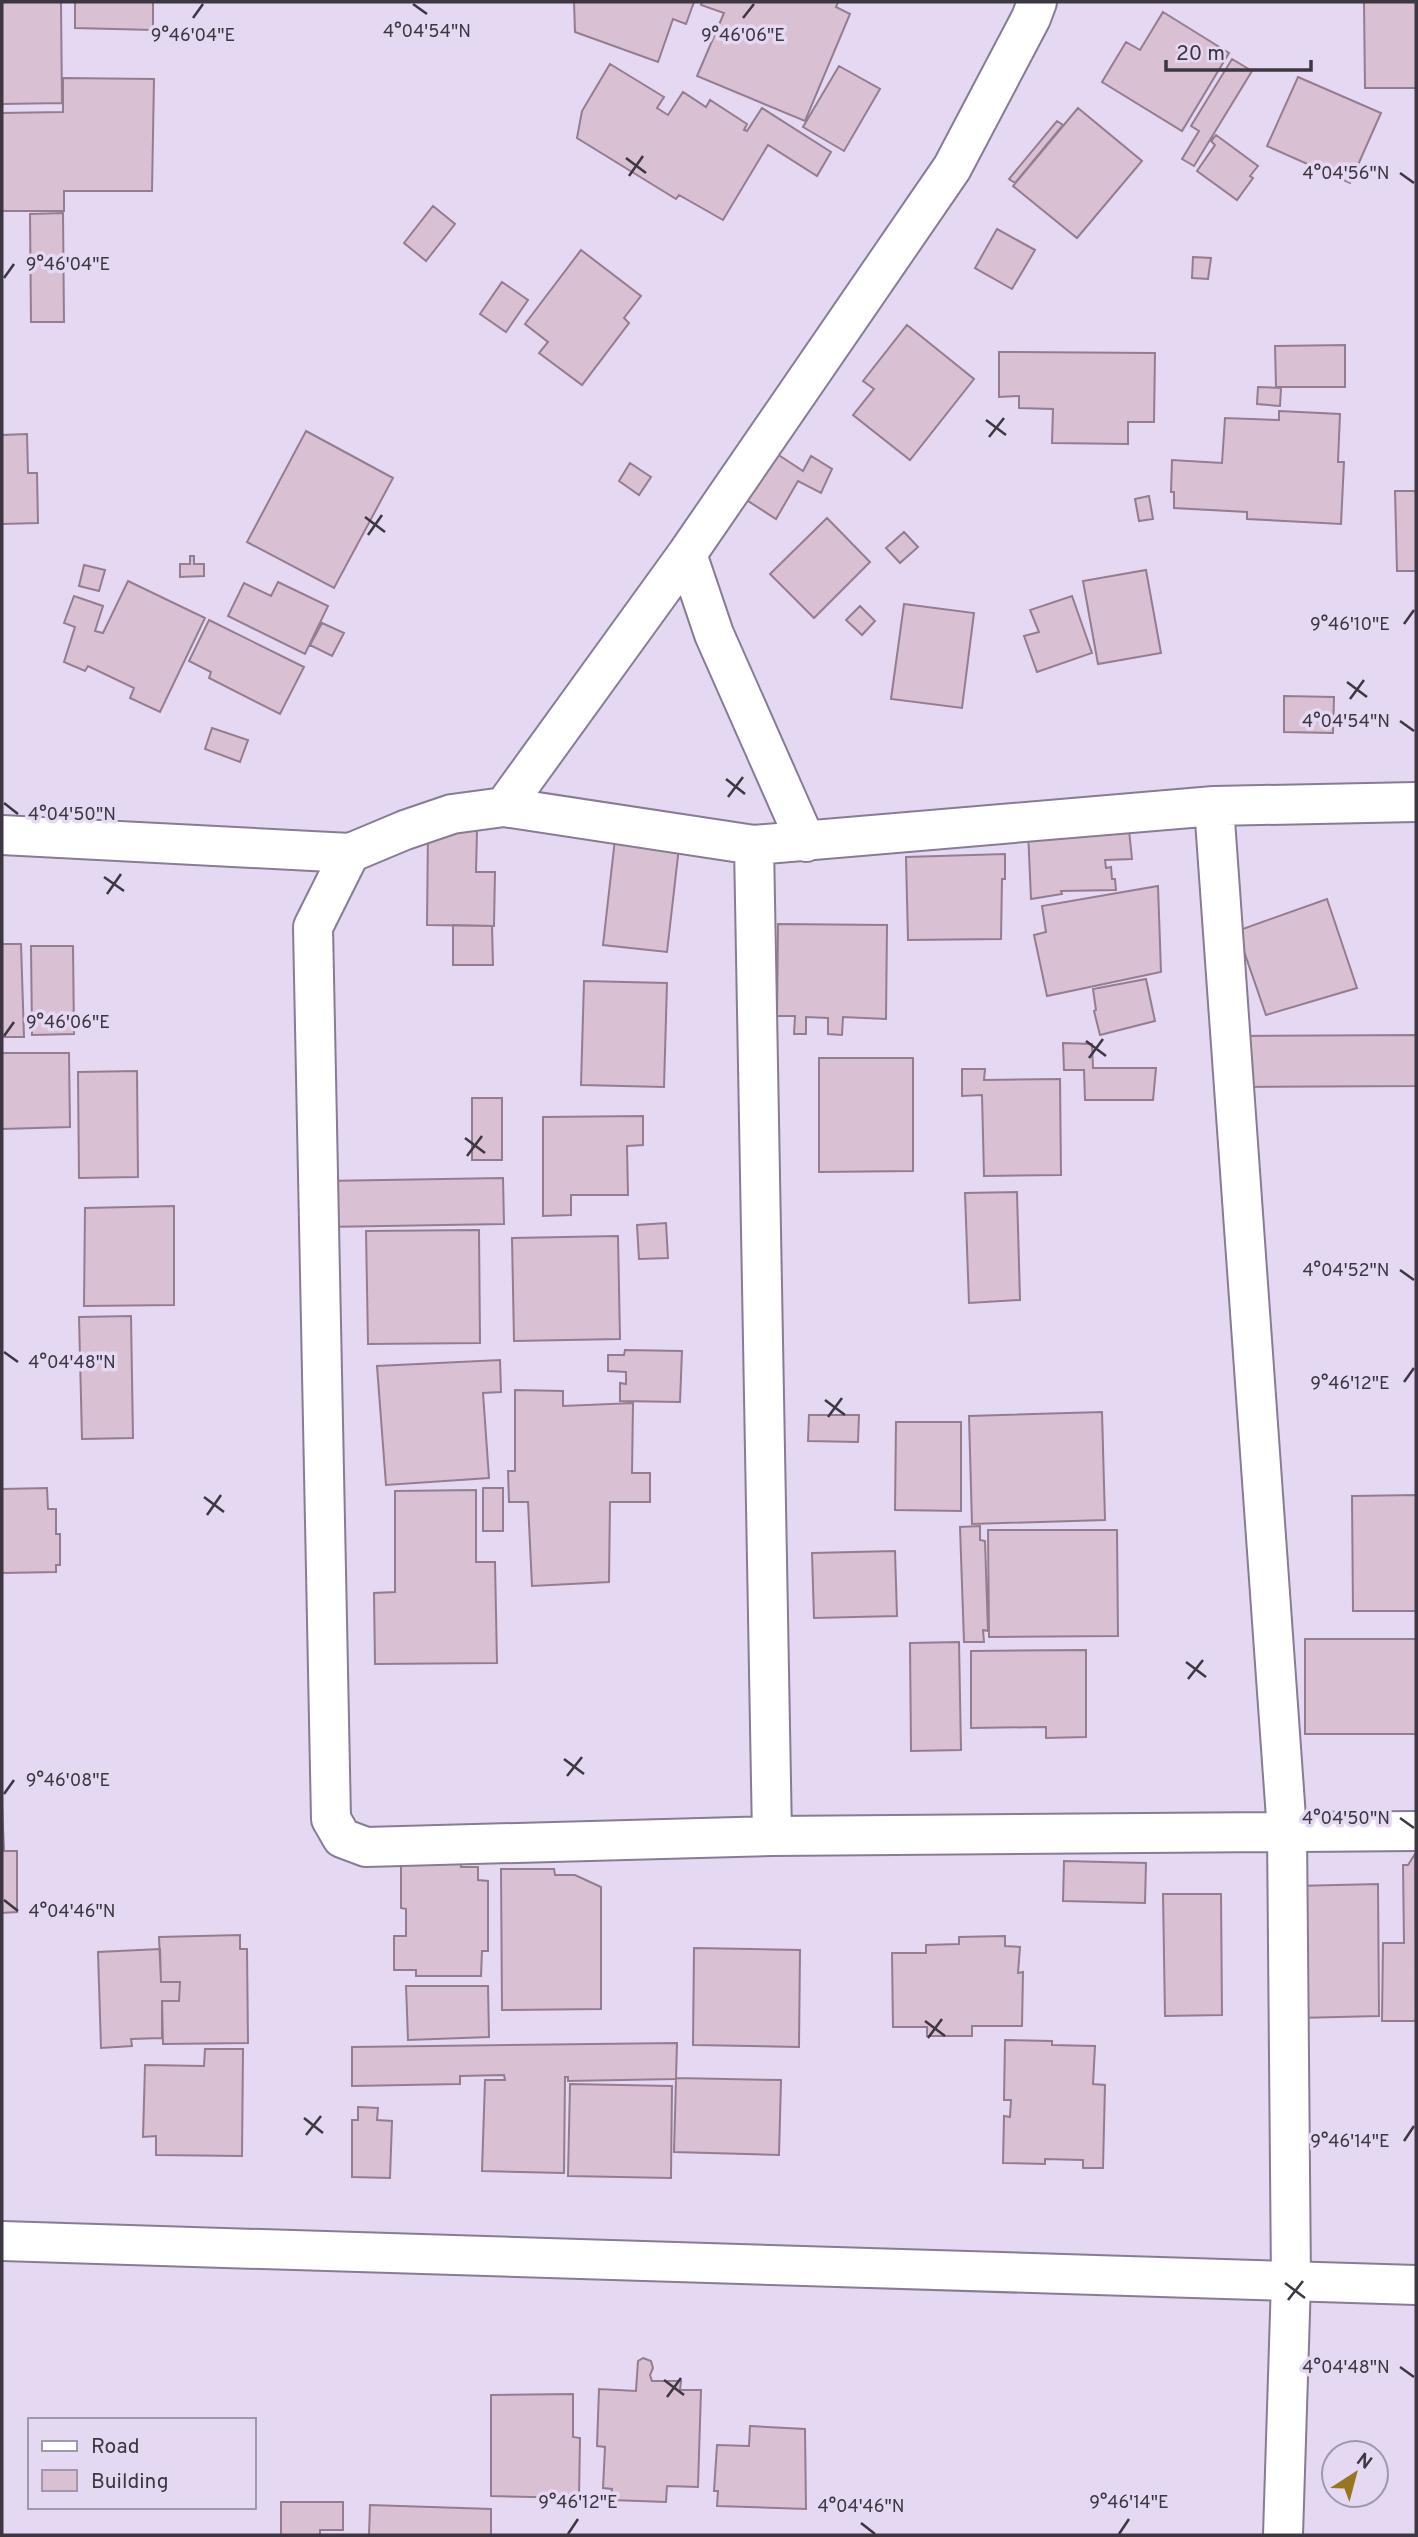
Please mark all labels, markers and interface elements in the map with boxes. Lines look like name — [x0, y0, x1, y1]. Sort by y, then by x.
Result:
text: 4°04'54"N — [383, 21, 471, 44]
text: 9°46'04"E — [151, 25, 235, 48]
text: 9°46'06"E — [701, 25, 785, 48]
scale bar — [1166, 28, 1311, 72]
text: 20 m — [1176, 41, 1225, 68]
text: 4°04'56"N — [1302, 163, 1390, 186]
text: 9°46'04"E — [26, 254, 110, 277]
text: 9°46'10"E — [1310, 614, 1390, 637]
text: 4°04'54"N — [1302, 711, 1390, 734]
text: 4°04'50"N — [28, 804, 116, 827]
text: 9°46'06"E — [26, 1012, 110, 1035]
text: 4°04'52"N — [1302, 1260, 1390, 1283]
text: 4°04'48"N — [28, 1352, 116, 1375]
text: 9°46'12"E — [1310, 1373, 1390, 1396]
text: 9°46'08"E — [26, 1770, 110, 1793]
text: 4°04'50"N — [1302, 1808, 1390, 1831]
text: 4°04'46"N — [28, 1901, 116, 1924]
text: 9°46'14"E — [1310, 2131, 1390, 2154]
text: 4°04'48"N — [1302, 2357, 1390, 2380]
legend — [28, 2418, 256, 2509]
text: Road — [91, 2434, 140, 2461]
north arrow — [1320, 2439, 1390, 2509]
text: N — [1351, 2448, 1376, 2476]
text: Building — [91, 2469, 169, 2496]
text: 9°46'12"E — [538, 2492, 618, 2515]
text: 9°46'14"E — [1089, 2492, 1169, 2515]
text: 4°04'46"N — [817, 2496, 905, 2519]

